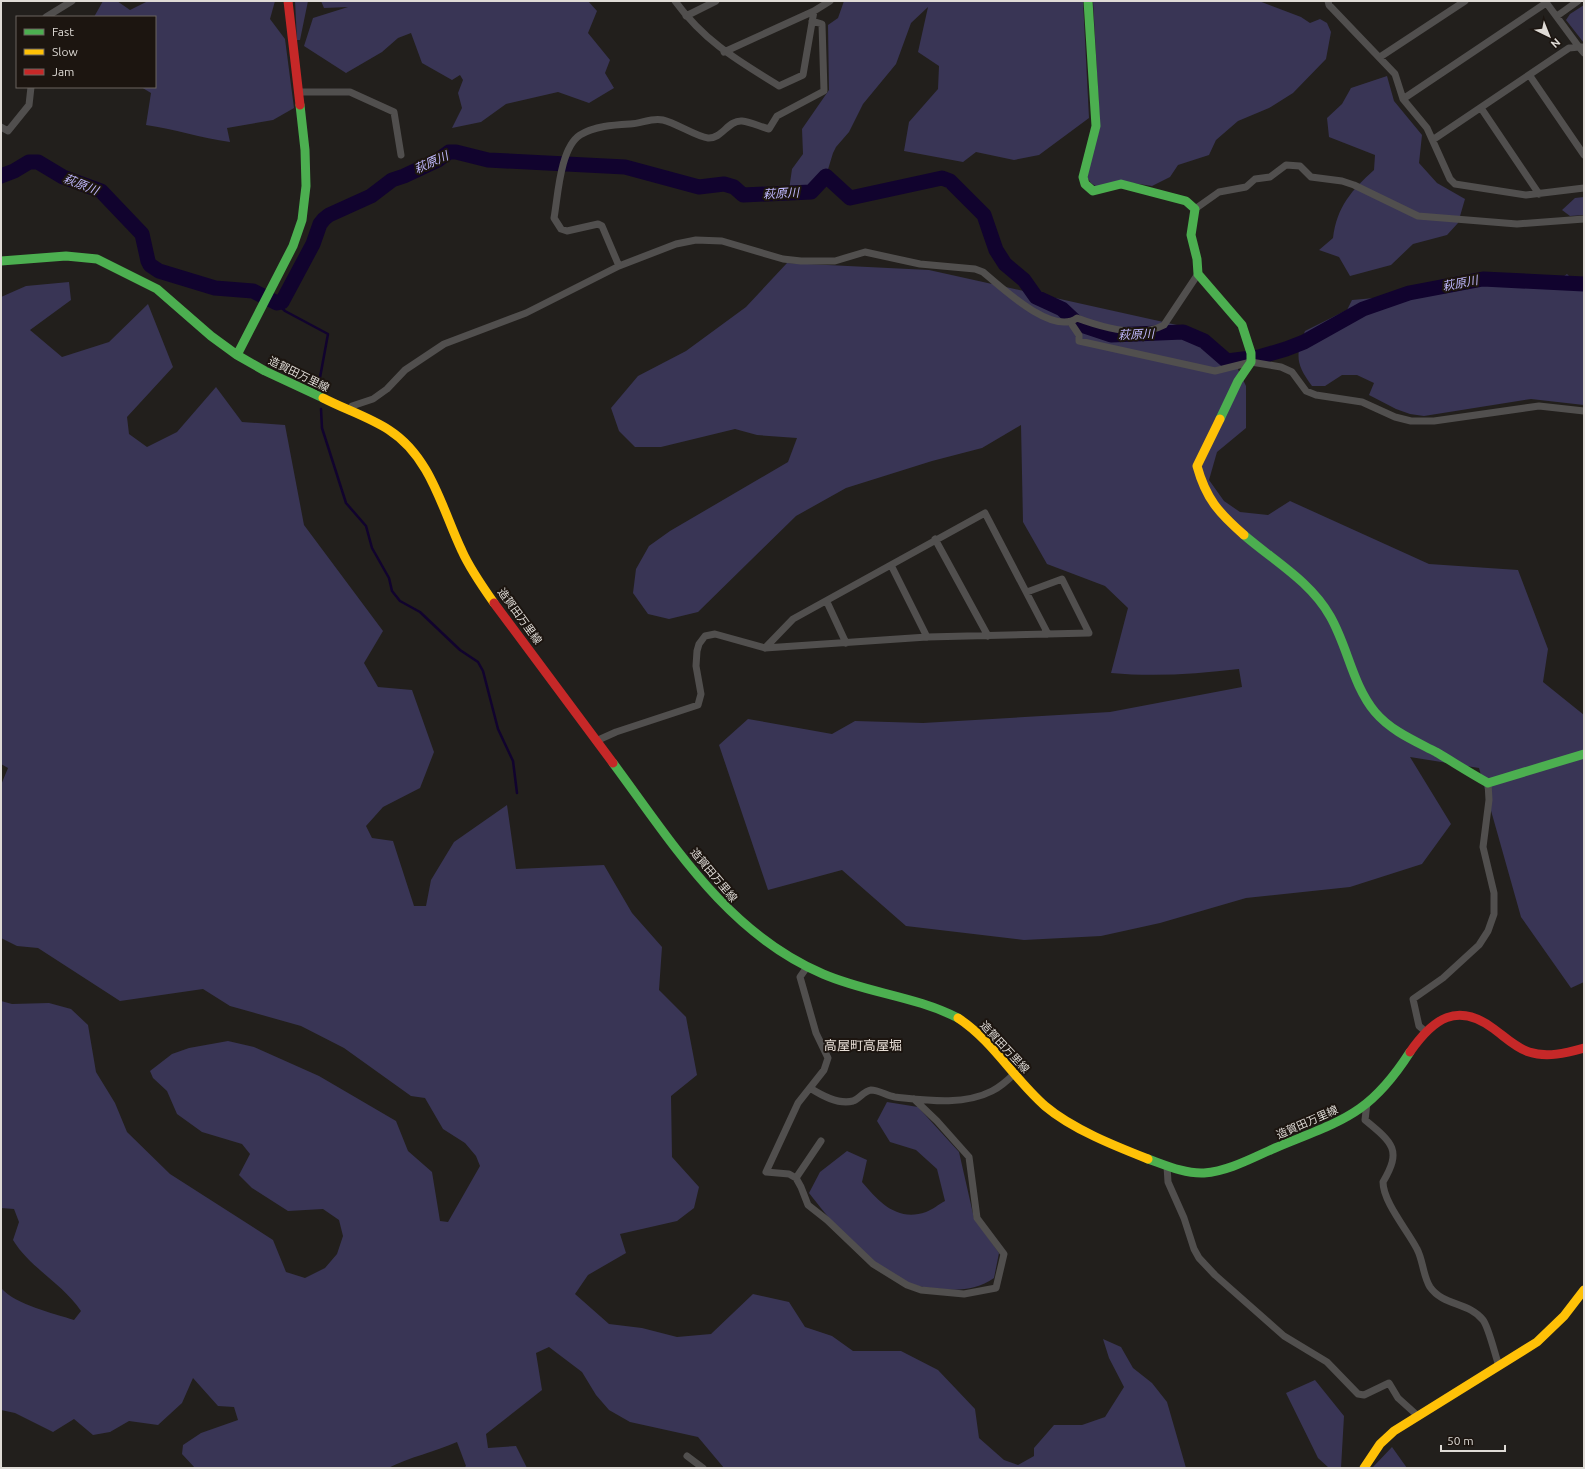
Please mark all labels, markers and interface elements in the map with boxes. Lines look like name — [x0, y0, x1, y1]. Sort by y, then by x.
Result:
legend — [16, 16, 156, 88]
north arrow — [1529, 16, 1569, 56]
text: Fast — [52, 25, 74, 38]
text: N — [1549, 36, 1563, 51]
text: Slow — [52, 45, 78, 58]
text: Jam — [52, 65, 74, 78]
water label: 萩原川 — [412, 148, 452, 175]
water label: 萩原川 — [62, 171, 102, 198]
water label: 萩原川 — [763, 185, 801, 200]
water label: 萩原川 — [1441, 273, 1481, 293]
water label: 萩原川 — [1118, 327, 1156, 341]
street label: 造賀田万里線 — [267, 354, 331, 394]
street label: 造賀田万里線 — [496, 586, 544, 646]
street label: 造賀田万里線 — [688, 846, 740, 904]
street label: 造賀田万里線 — [978, 1019, 1032, 1075]
district label: 高屋町高屋堀 — [824, 1038, 902, 1052]
street label: 造賀田万里線 — [1274, 1103, 1340, 1141]
scale bar — [1441, 1427, 1505, 1453]
text: 50 m — [1447, 1434, 1474, 1447]

